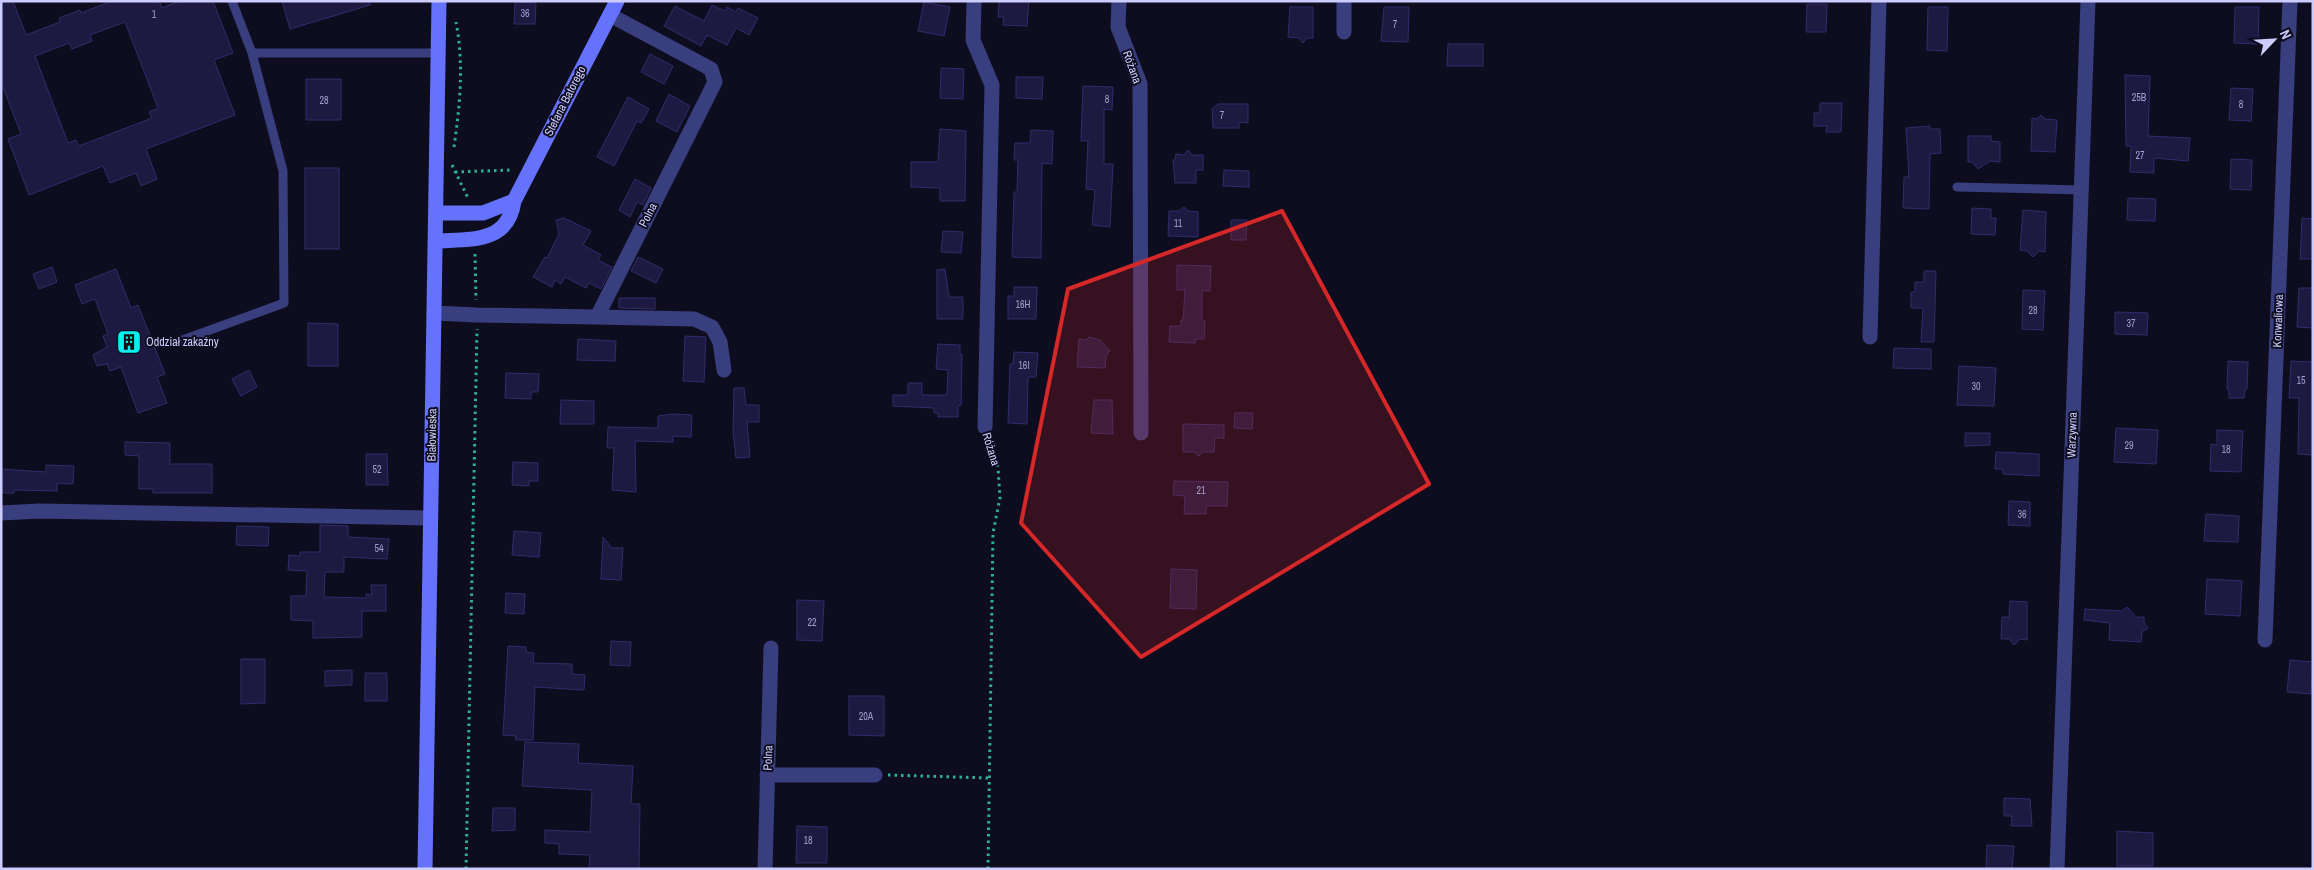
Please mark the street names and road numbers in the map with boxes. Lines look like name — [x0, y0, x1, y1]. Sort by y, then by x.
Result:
street label: Różana — [1119, 48, 1145, 86]
street label: Stefana Batorego — [540, 63, 590, 139]
street label: Polna — [635, 200, 661, 230]
street label: Konwaliowa — [2269, 294, 2287, 348]
street label: Białowieska — [424, 408, 440, 462]
street label: Warzywna — [2063, 411, 2081, 458]
street label: Różana — [978, 430, 1004, 468]
street label: Polna — [760, 745, 776, 771]

